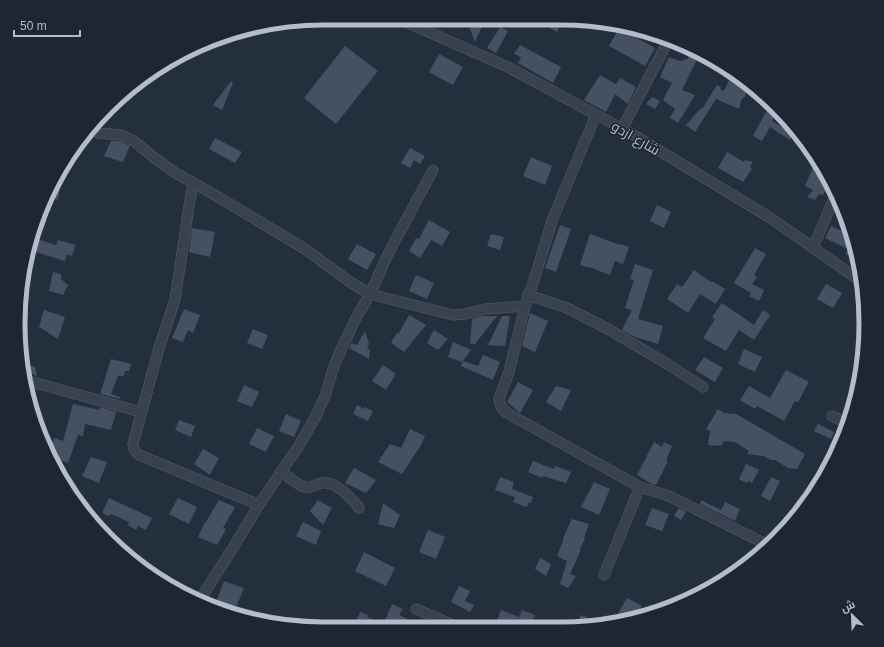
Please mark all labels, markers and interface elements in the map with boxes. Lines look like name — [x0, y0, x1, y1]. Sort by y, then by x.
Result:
scale bar — [14, 12, 80, 38]
text: 50 m — [20, 19, 47, 33]
street label: شارع ازدو — [609, 118, 663, 159]
north arrow — [832, 595, 872, 635]
text: ش — [839, 598, 857, 615]

